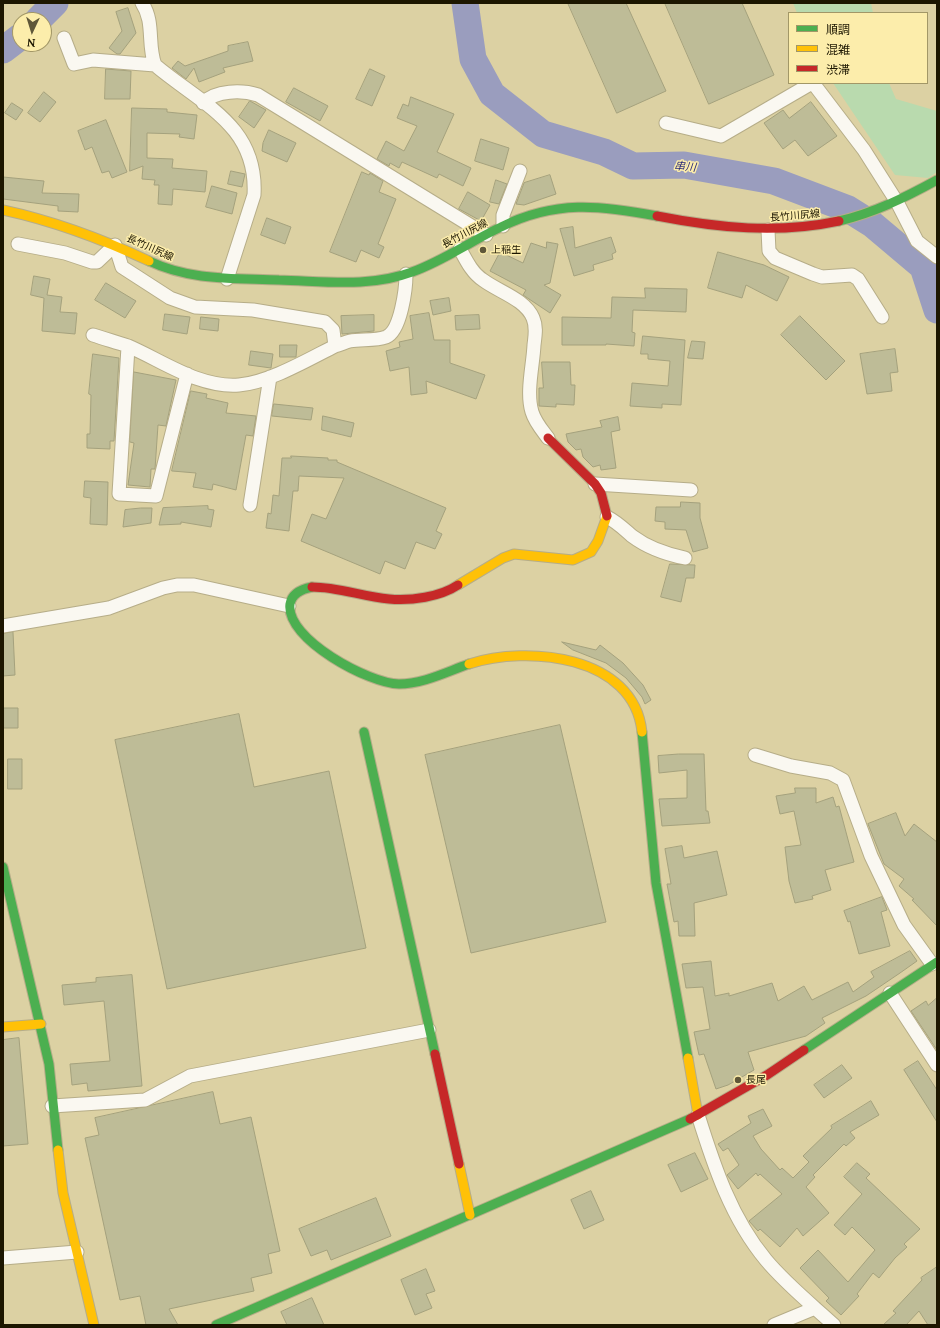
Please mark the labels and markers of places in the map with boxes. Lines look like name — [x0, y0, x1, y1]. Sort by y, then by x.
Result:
place label: 上稲生 — [491, 244, 521, 256]
marker: 上稲生 — [478, 245, 488, 255]
place label: 長尾 — [746, 1074, 766, 1086]
marker: 長尾 — [733, 1075, 743, 1085]

